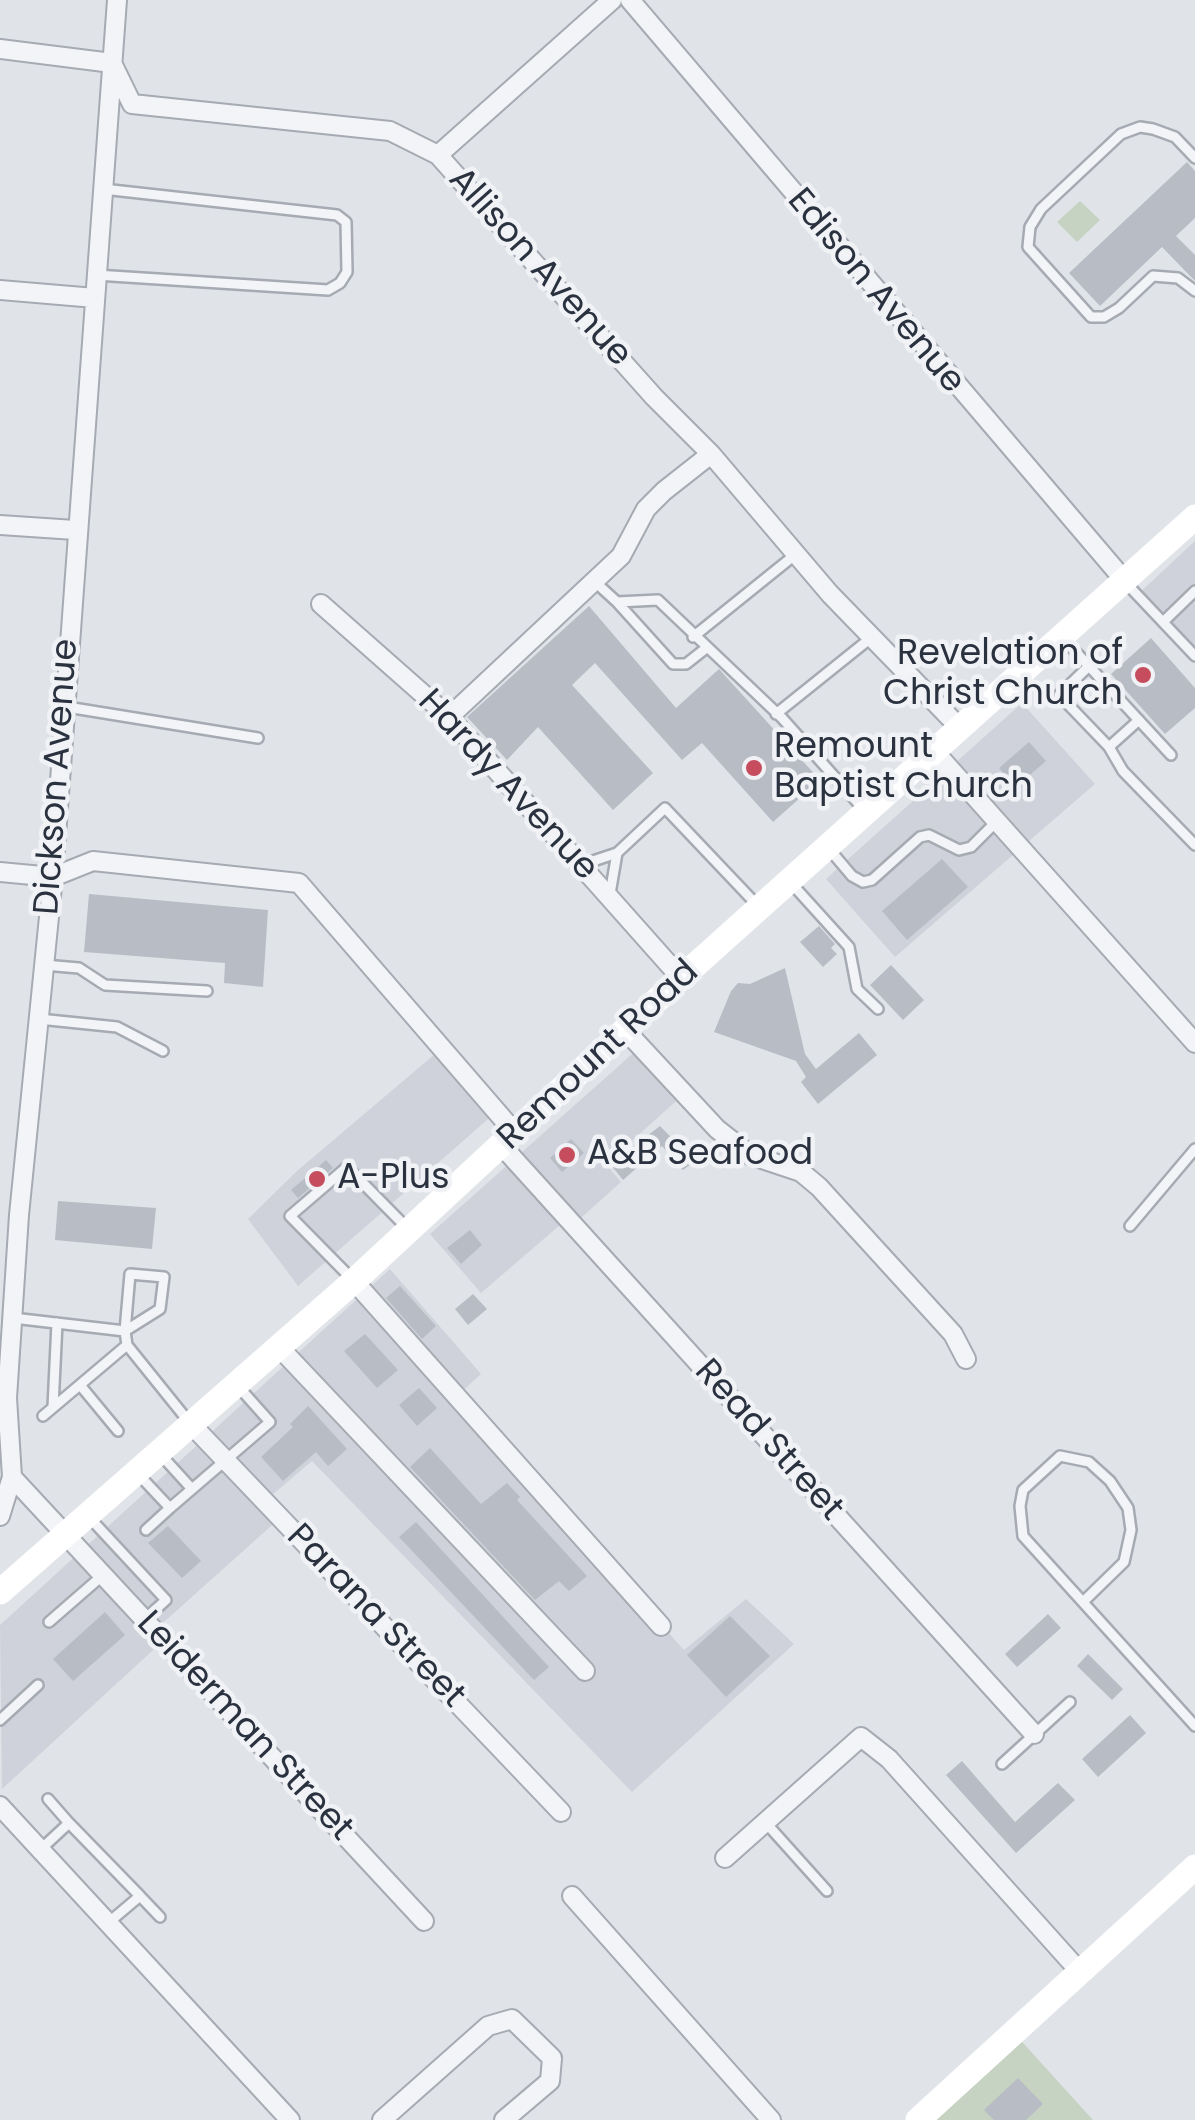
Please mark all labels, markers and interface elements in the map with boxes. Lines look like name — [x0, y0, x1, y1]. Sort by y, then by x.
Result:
street label: Allison Avenue — [439, 160, 639, 376]
street label: Edison Avenue — [777, 181, 973, 403]
place label: Revelation of Christ Church — [883, 634, 1123, 716]
street label: Dickson Avenue — [27, 638, 89, 916]
marker: Revelation of Christ Church — [1132, 664, 1154, 686]
street label: Hardy Avenue — [408, 682, 606, 890]
place label: Remount Baptist Church — [774, 727, 1033, 809]
marker: Remount Baptist Church — [743, 757, 765, 779]
street label: Remount Road — [490, 952, 708, 1160]
place label: A&B Seafood — [587, 1134, 813, 1176]
marker: A&B Seafood — [556, 1144, 578, 1166]
place label: A-Plus — [337, 1158, 449, 1200]
marker: A-Plus — [306, 1168, 328, 1190]
street label: Read Street — [685, 1352, 851, 1530]
street label: Parana Street — [277, 1517, 473, 1717]
street label: Leiderman Street — [127, 1604, 361, 1850]

